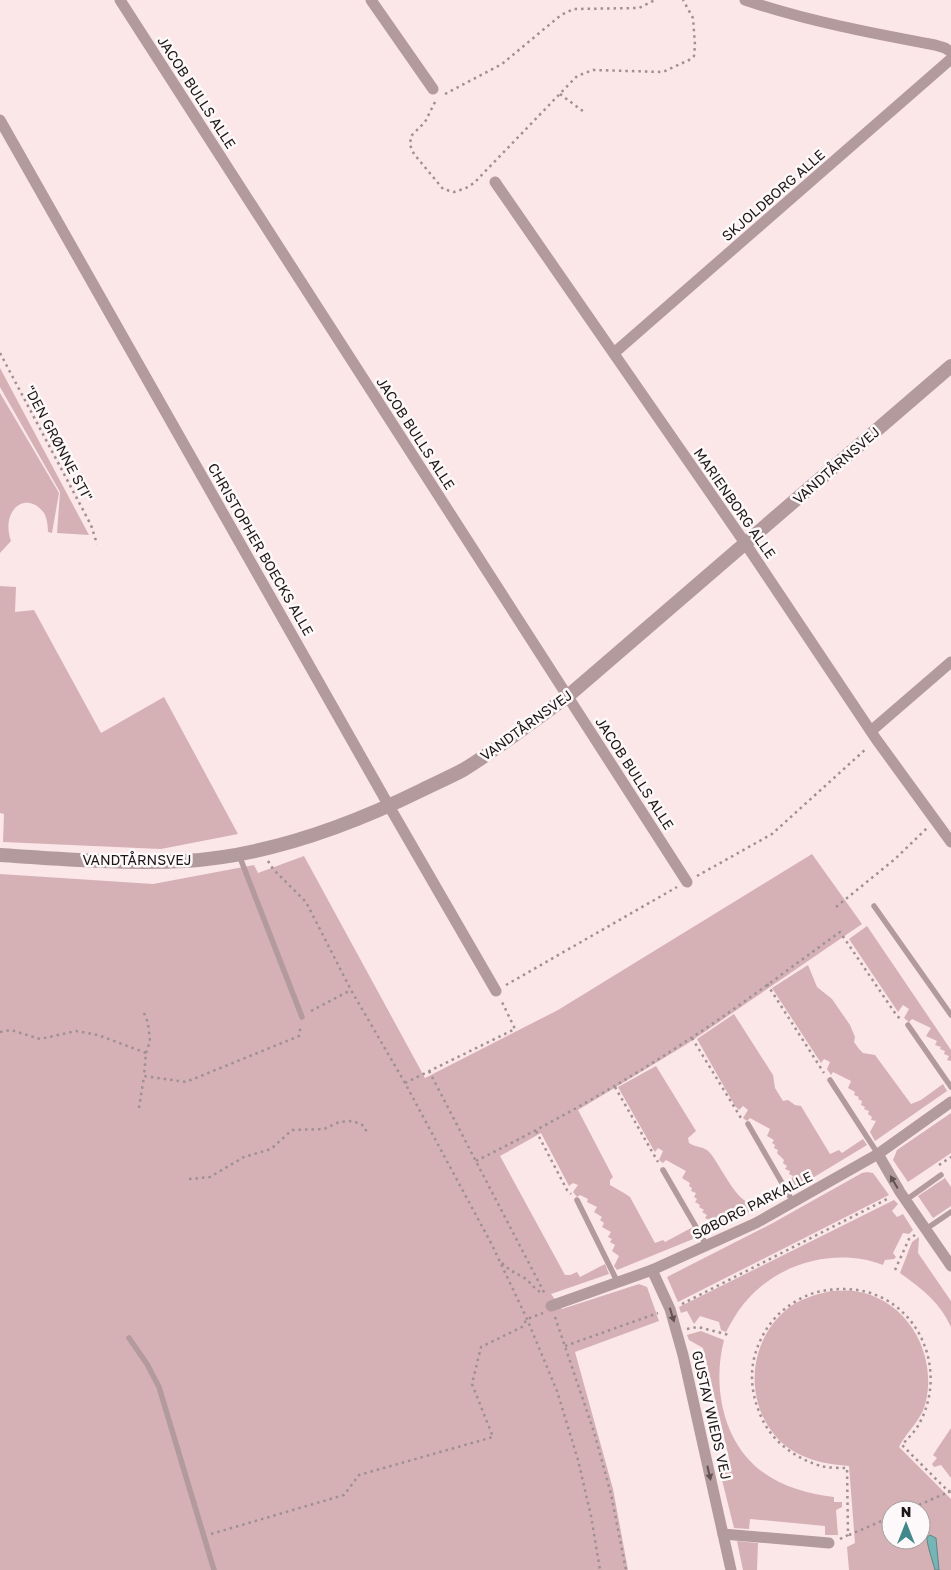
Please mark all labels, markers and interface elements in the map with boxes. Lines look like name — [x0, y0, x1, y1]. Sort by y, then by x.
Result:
street label: JACOB BULLS ALLE — [154, 33, 240, 151]
street label: SKJOLDBORG ALLE — [718, 146, 828, 244]
street label: JACOB BULLS ALLE — [373, 374, 459, 492]
street label: "DEN GRØNNE STI" — [21, 382, 97, 504]
street label: VANDTÅRNSVEJ — [789, 423, 883, 507]
street label: MARIENBORG ALLE — [690, 444, 780, 562]
street label: CHRISTOPHER BOECKS ALLE — [205, 460, 317, 638]
street label: VANDTÅRNSVEJ — [477, 686, 575, 764]
street label: JACOB BULLS ALLE — [592, 714, 678, 832]
street label: VANDTÅRNSVEJ — [82, 851, 192, 868]
street label: SØBORG PARKALLE — [689, 1167, 815, 1243]
one-way arrow — [890, 1176, 899, 1189]
one-way arrow — [668, 1308, 676, 1323]
street label: GUSTAV WIEDS VEJ — [689, 1349, 735, 1481]
one-way arrow — [705, 1466, 713, 1481]
north arrow — [881, 1500, 931, 1550]
text: N — [901, 1503, 911, 1520]

